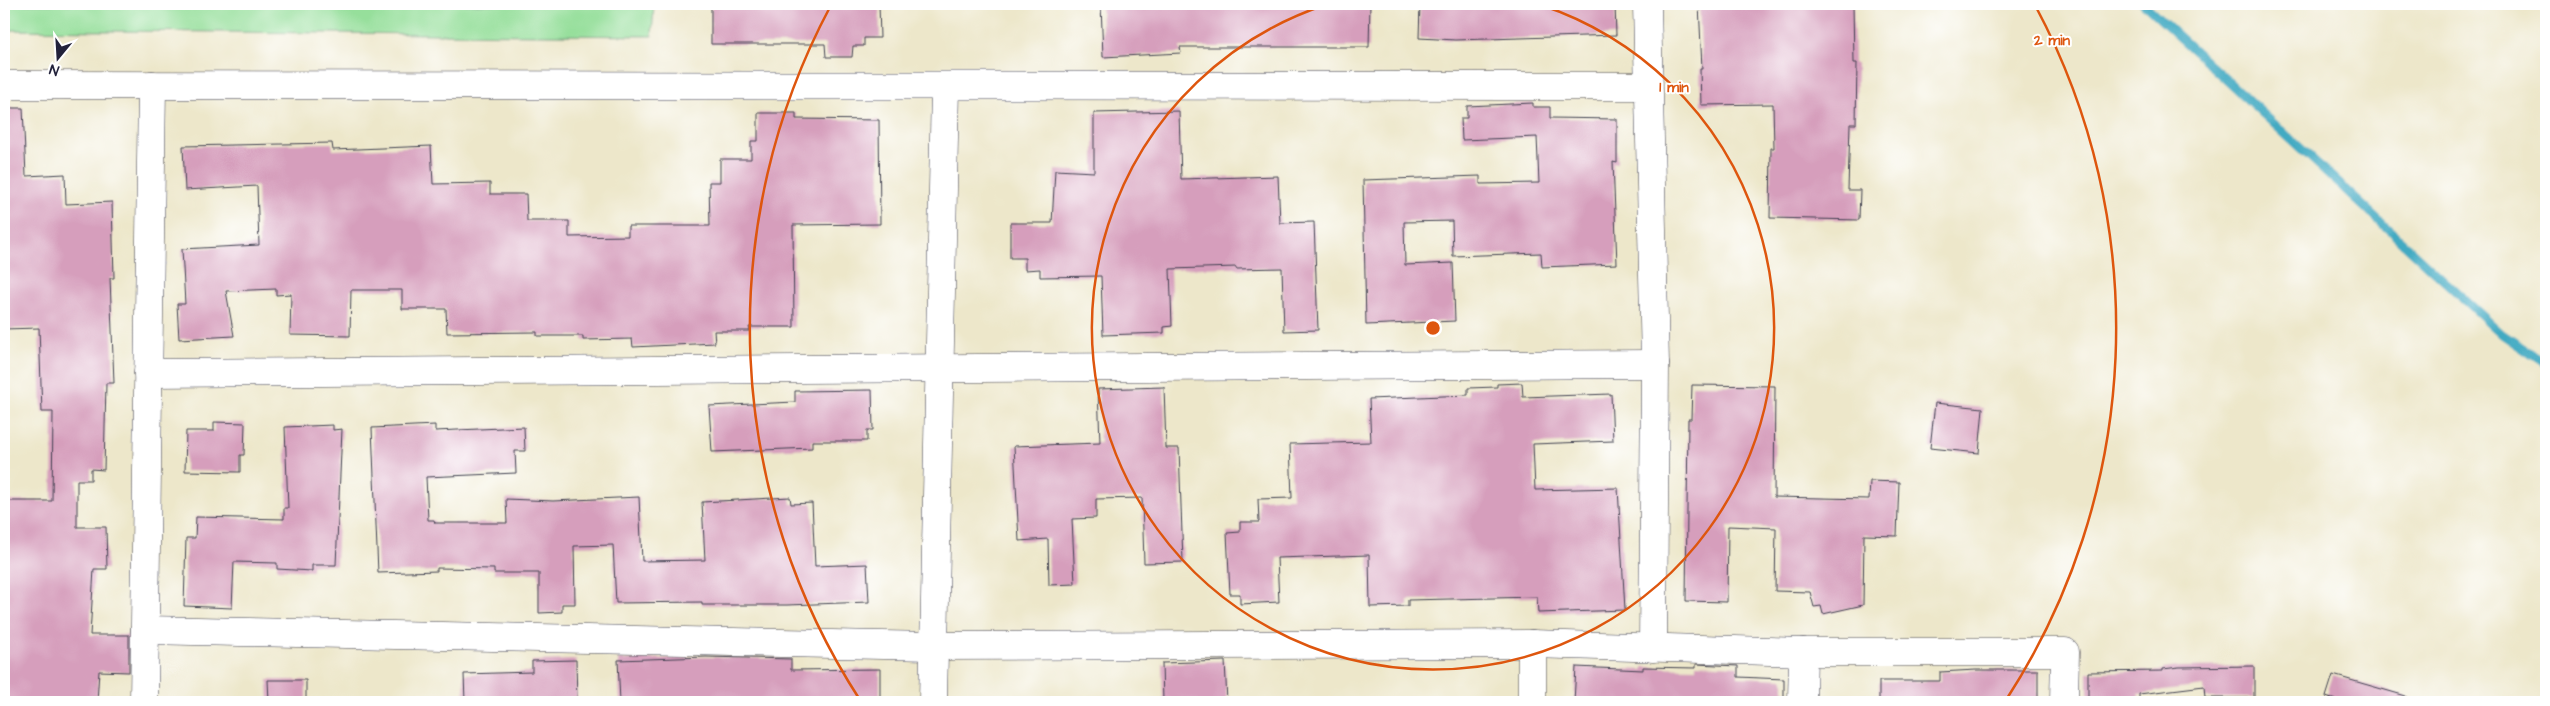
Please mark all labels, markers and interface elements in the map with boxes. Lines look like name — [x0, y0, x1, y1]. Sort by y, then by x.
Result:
text: 2 min — [2033, 30, 2071, 51]
north arrow — [32, 32, 82, 82]
text: N — [47, 58, 62, 80]
text: 1 min — [1659, 77, 1689, 98]
centre of rings — [1424, 319, 1442, 337]

